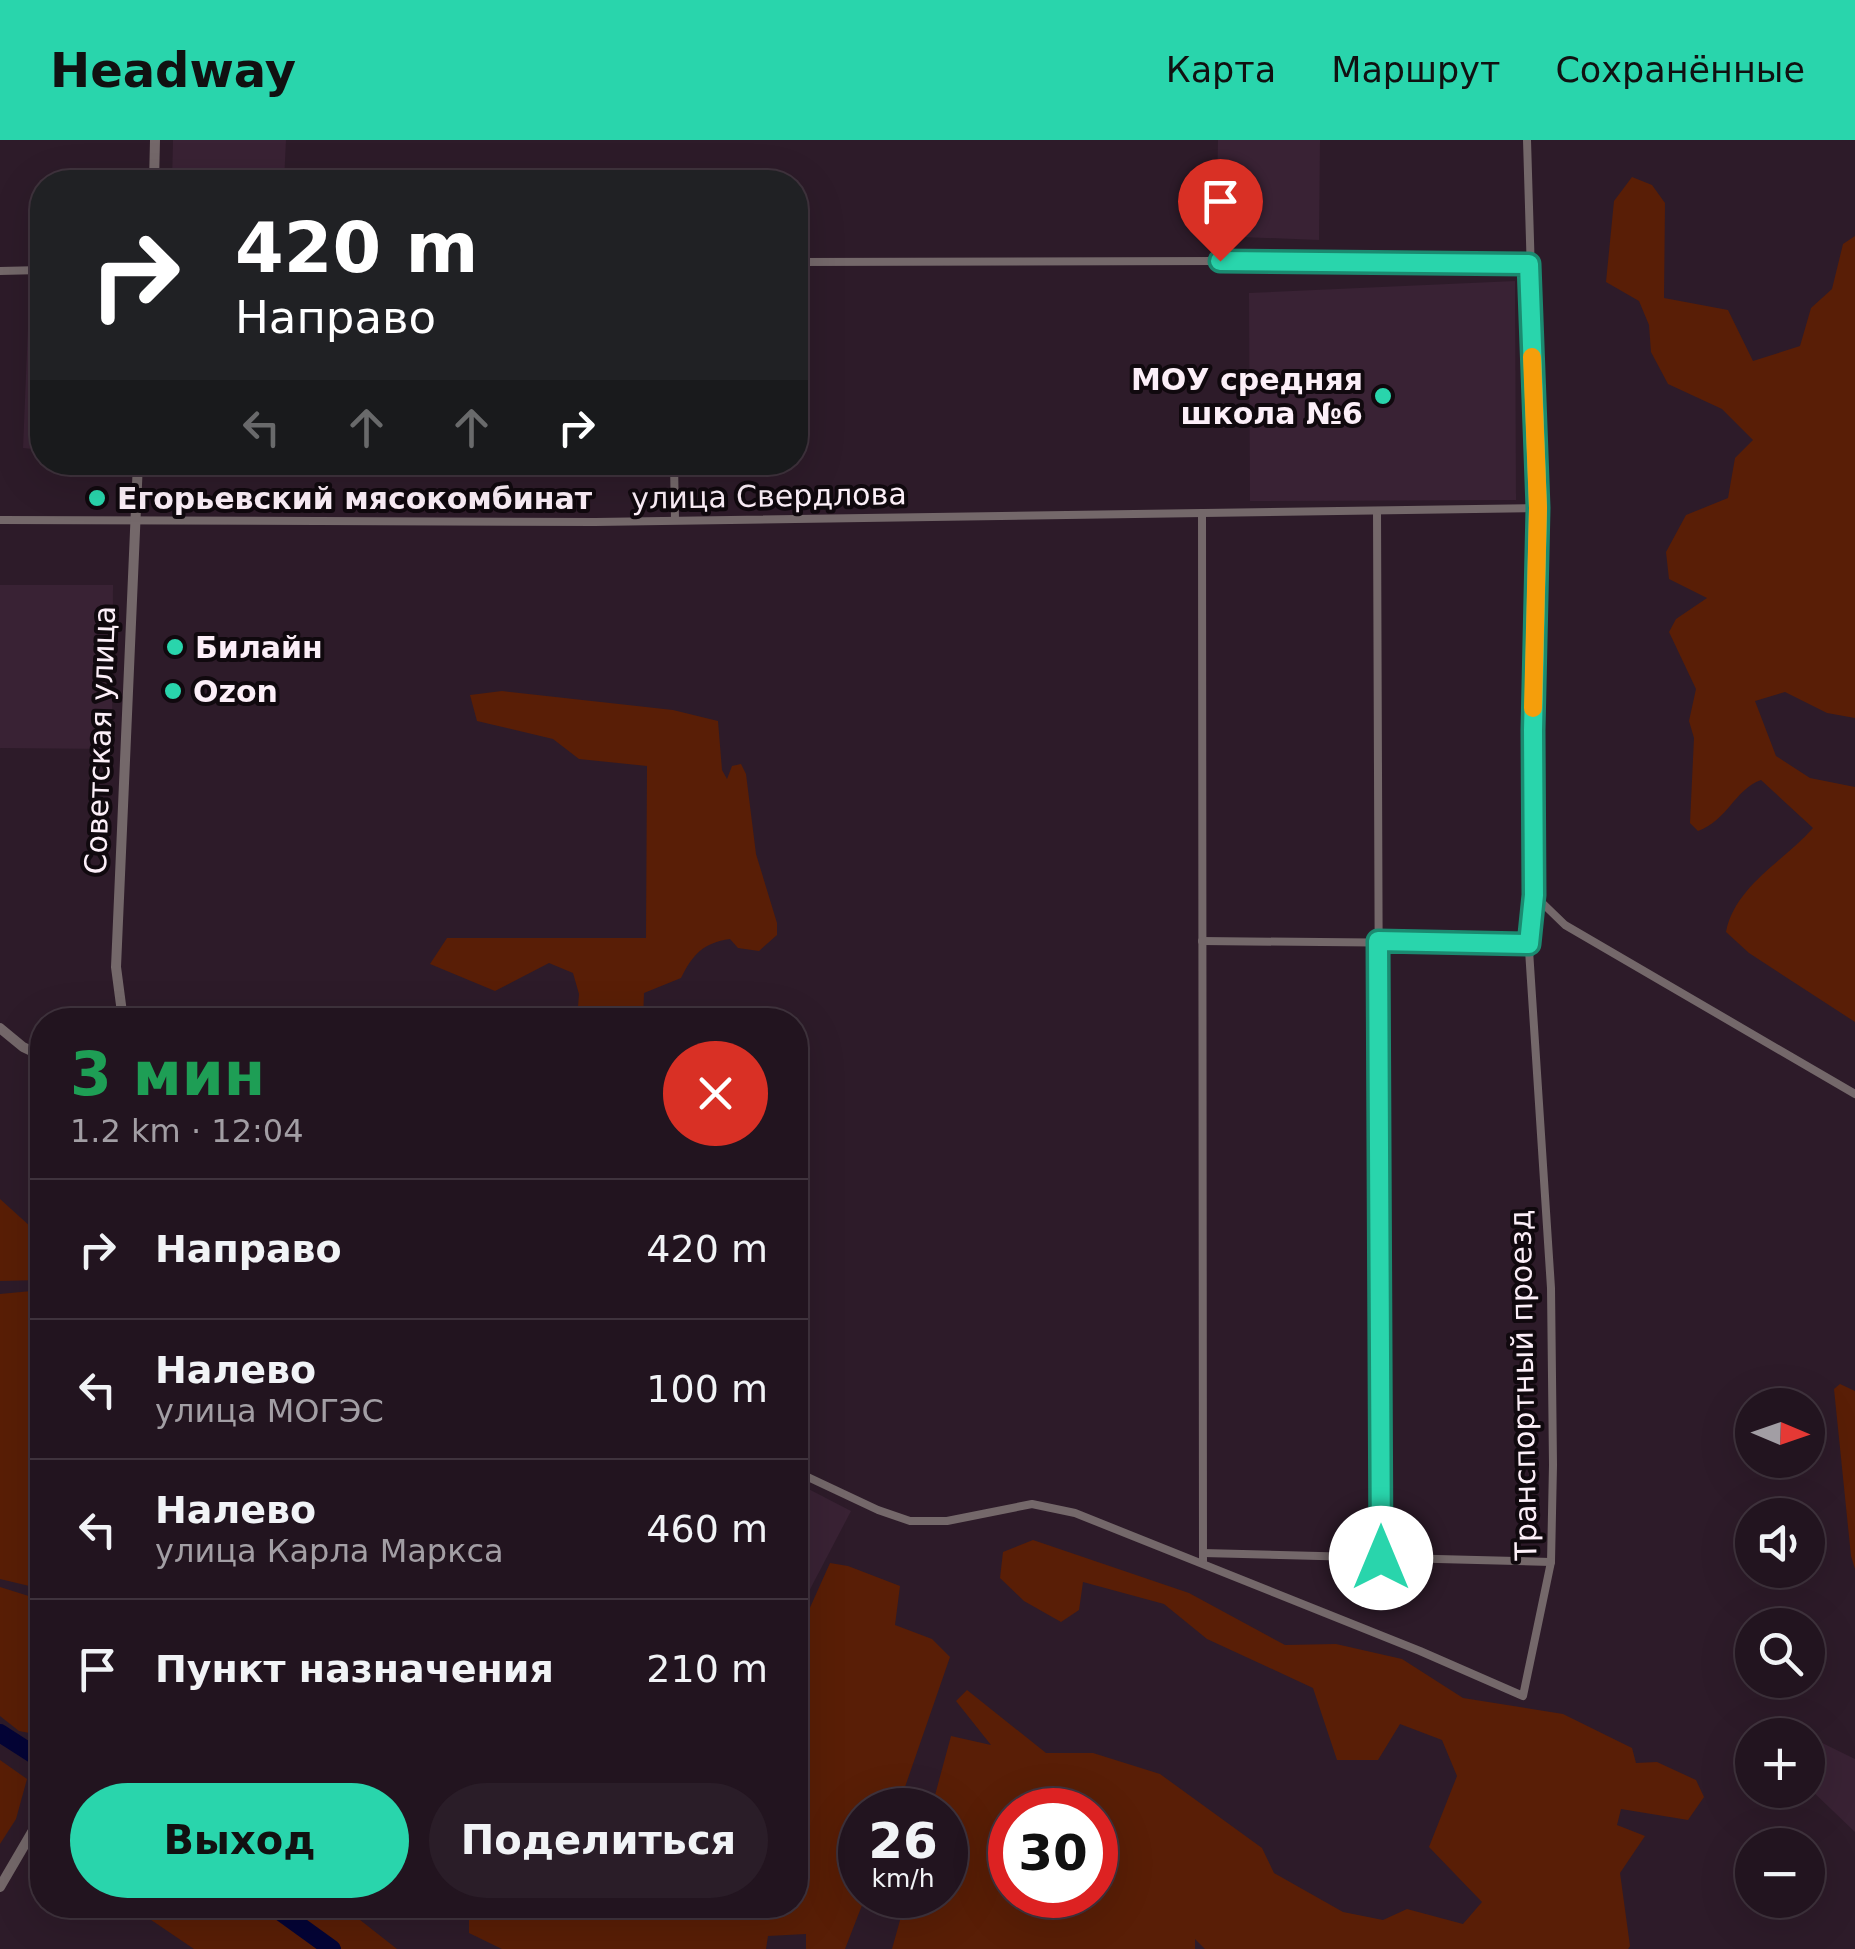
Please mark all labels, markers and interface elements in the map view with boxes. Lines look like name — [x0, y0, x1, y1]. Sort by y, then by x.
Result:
text: Headway — [50, 42, 296, 98]
text: Карта — [1166, 50, 1276, 90]
text: Маршрут — [1331, 50, 1500, 90]
text: Сохранённые — [1555, 50, 1805, 90]
pin — [1178, 159, 1263, 262]
icon: arrive — [1193, 174, 1248, 229]
text: 420 m — [235, 207, 478, 289]
icon: right — [70, 210, 200, 340]
text: Направо — [235, 291, 436, 344]
place label: МОУ средняя школа №6 — [1131, 362, 1363, 431]
marker: МОУ средняя школа №6 — [1372, 385, 1394, 407]
icon: left — [234, 400, 289, 455]
icon: ahead — [339, 400, 394, 455]
icon: ahead — [444, 400, 499, 455]
icon: right — [549, 400, 604, 455]
street label: улица Свердлова — [631, 476, 907, 516]
place label: Егорьевский мясокомбинат — [117, 481, 593, 516]
marker: Егорьевский мясокомбинат — [86, 487, 108, 509]
street label: Советская улица — [78, 605, 122, 875]
place label: Билайн — [195, 630, 323, 665]
marker: Билайн — [164, 636, 186, 658]
place label: Ozon — [193, 674, 278, 709]
marker: Ozon — [162, 680, 184, 702]
text: 3 мин — [70, 1039, 265, 1109]
button: close — [663, 1041, 768, 1146]
text: 1.2 km · 12:04 — [70, 1112, 304, 1150]
street label: Транспортный проезд — [1502, 1209, 1544, 1562]
icon: right — [70, 1222, 125, 1277]
text: Направо — [155, 1227, 342, 1271]
text: 420 m — [646, 1227, 768, 1271]
text: Налево — [155, 1348, 316, 1392]
icon: left — [70, 1362, 125, 1417]
text: 100 m — [646, 1367, 768, 1411]
north arrow — [1735, 1388, 1825, 1478]
map controls — [1735, 1388, 1825, 1918]
text: улица МОГЭС — [155, 1392, 384, 1430]
text: Налево — [155, 1488, 316, 1532]
button: sound — [1735, 1498, 1825, 1588]
icon: left — [70, 1502, 125, 1557]
position arrow — [1329, 1506, 1433, 1610]
text: 460 m — [646, 1507, 768, 1551]
text: улица Карла Маркса — [155, 1532, 504, 1570]
button: search — [1735, 1608, 1825, 1698]
icon: arrive — [70, 1642, 125, 1697]
text: Пункт назначения — [155, 1647, 554, 1691]
text: 210 m — [646, 1647, 768, 1691]
button: + — [1735, 1718, 1825, 1808]
button: Выход — [70, 1783, 409, 1898]
button: Поделиться — [429, 1783, 768, 1898]
speed limit sign: 30 — [988, 1788, 1118, 1918]
text: 26 — [868, 1812, 938, 1870]
button: − — [1735, 1828, 1825, 1918]
text: km/h — [871, 1864, 935, 1893]

